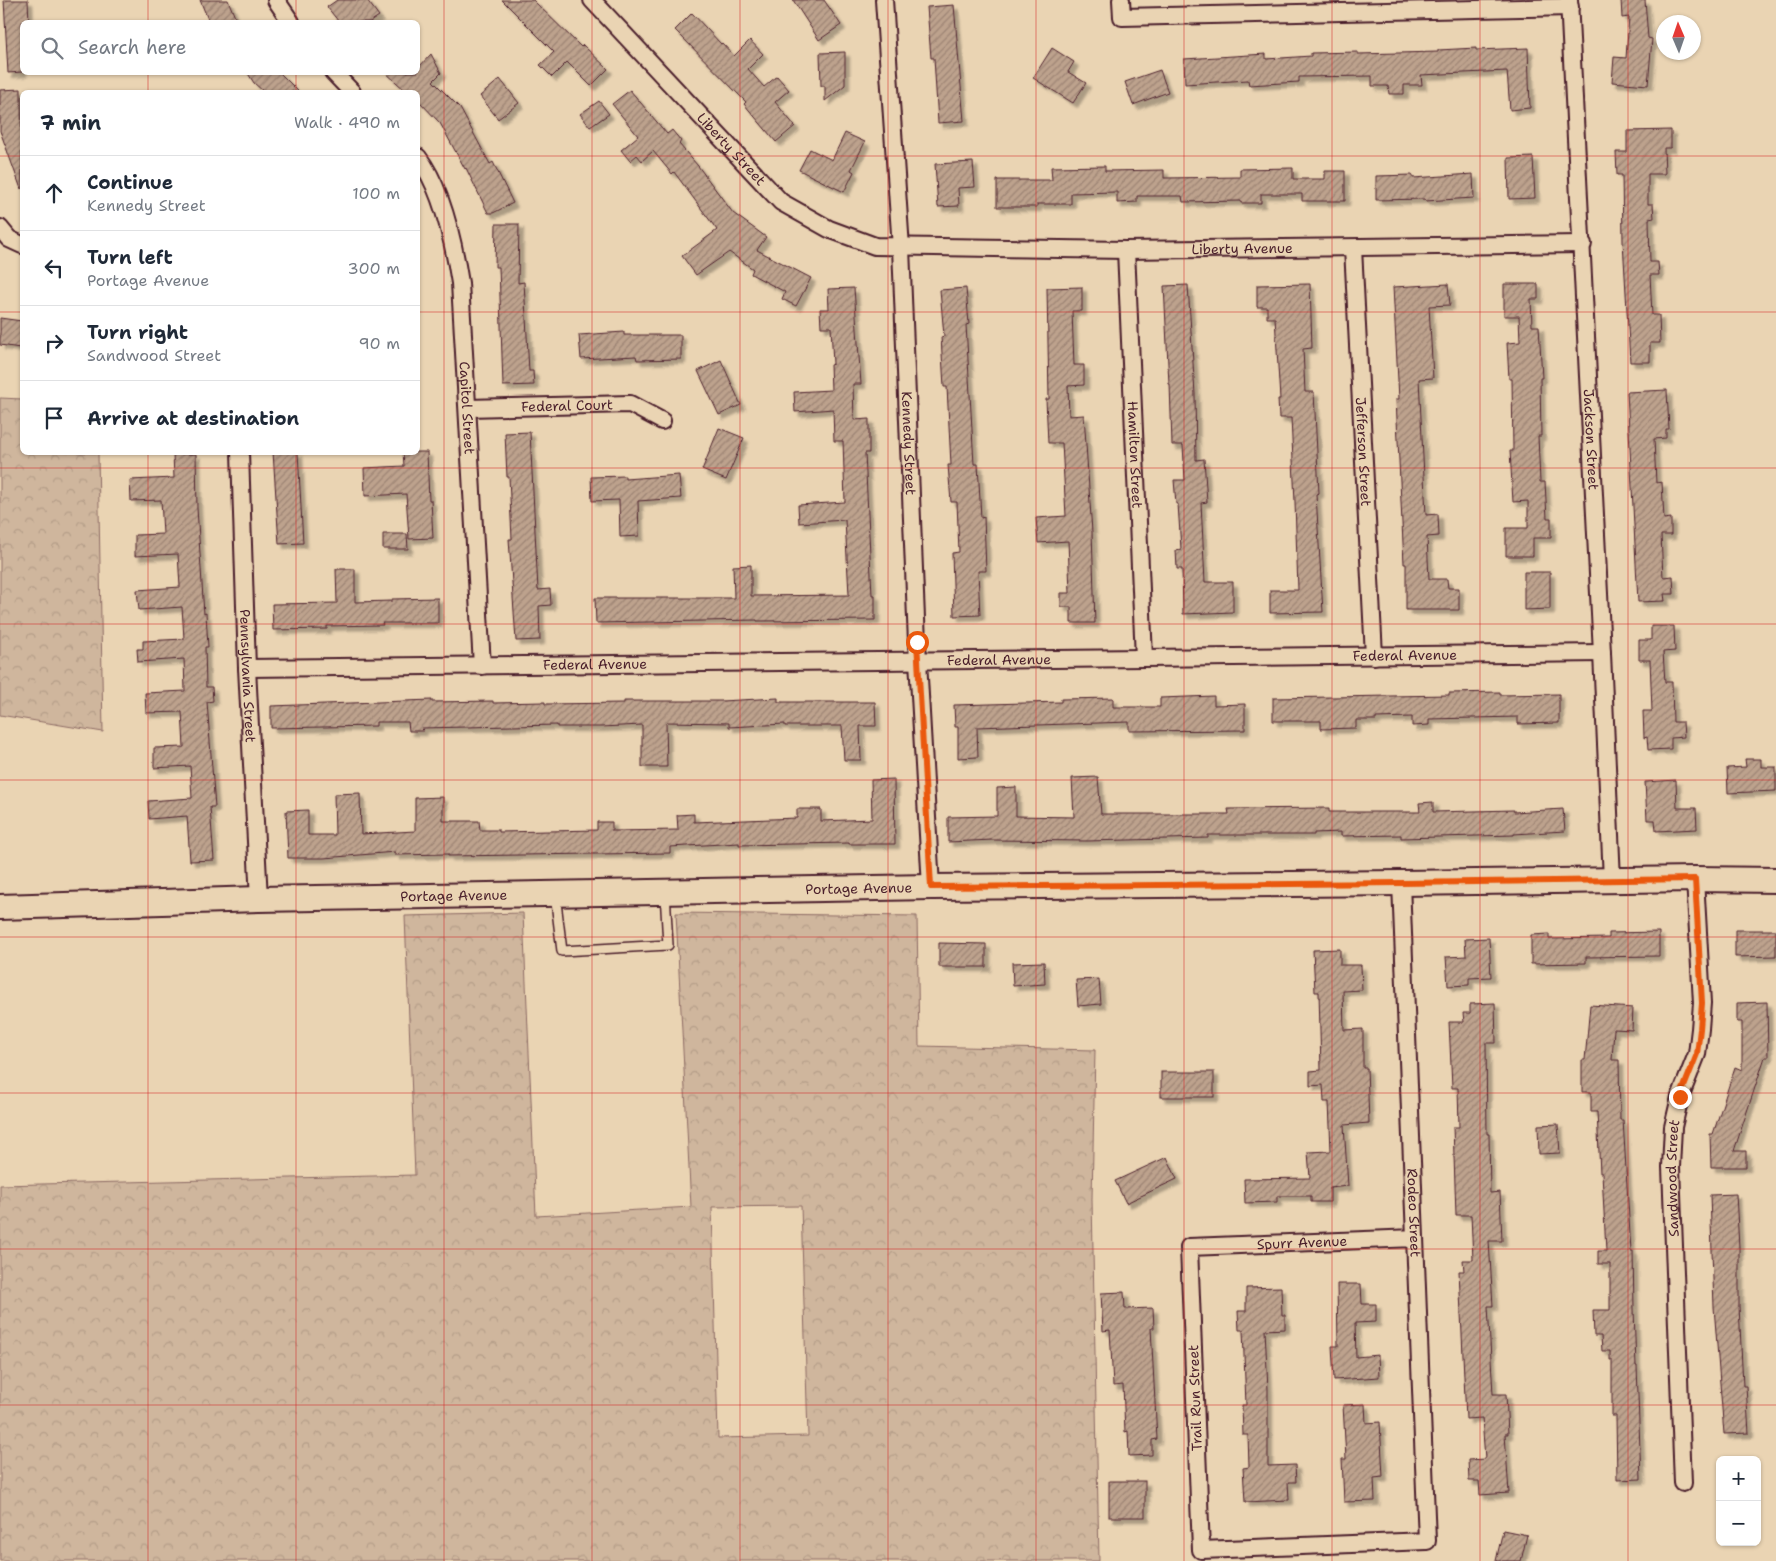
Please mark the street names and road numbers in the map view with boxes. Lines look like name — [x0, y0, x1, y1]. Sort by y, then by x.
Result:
street label: Liberty Street — [693, 109, 770, 189]
street label: Liberty Avenue — [1191, 239, 1293, 258]
street label: Capitol Street — [456, 361, 479, 455]
street label: Jackson Street — [1580, 388, 1603, 490]
street label: Kennedy Street — [898, 391, 920, 496]
street label: Federal Court — [521, 395, 613, 416]
street label: Jefferson Street — [1352, 397, 1375, 507]
street label: Hamilton Street — [1124, 401, 1146, 509]
street label: Pennsylvania Street — [236, 609, 260, 743]
street label: Federal Avenue — [1353, 646, 1457, 665]
street label: Federal Avenue — [947, 650, 1051, 669]
street label: Federal Avenue — [543, 655, 647, 674]
street label: Portage Avenue — [805, 878, 913, 898]
street label: Portage Avenue — [400, 886, 508, 905]
street label: Sandwood Street — [1662, 1118, 1683, 1237]
street label: Rodeo Street — [1403, 1168, 1425, 1257]
street label: Spurr Avenue — [1256, 1232, 1348, 1253]
street label: Trail Run Street — [1184, 1344, 1206, 1452]

